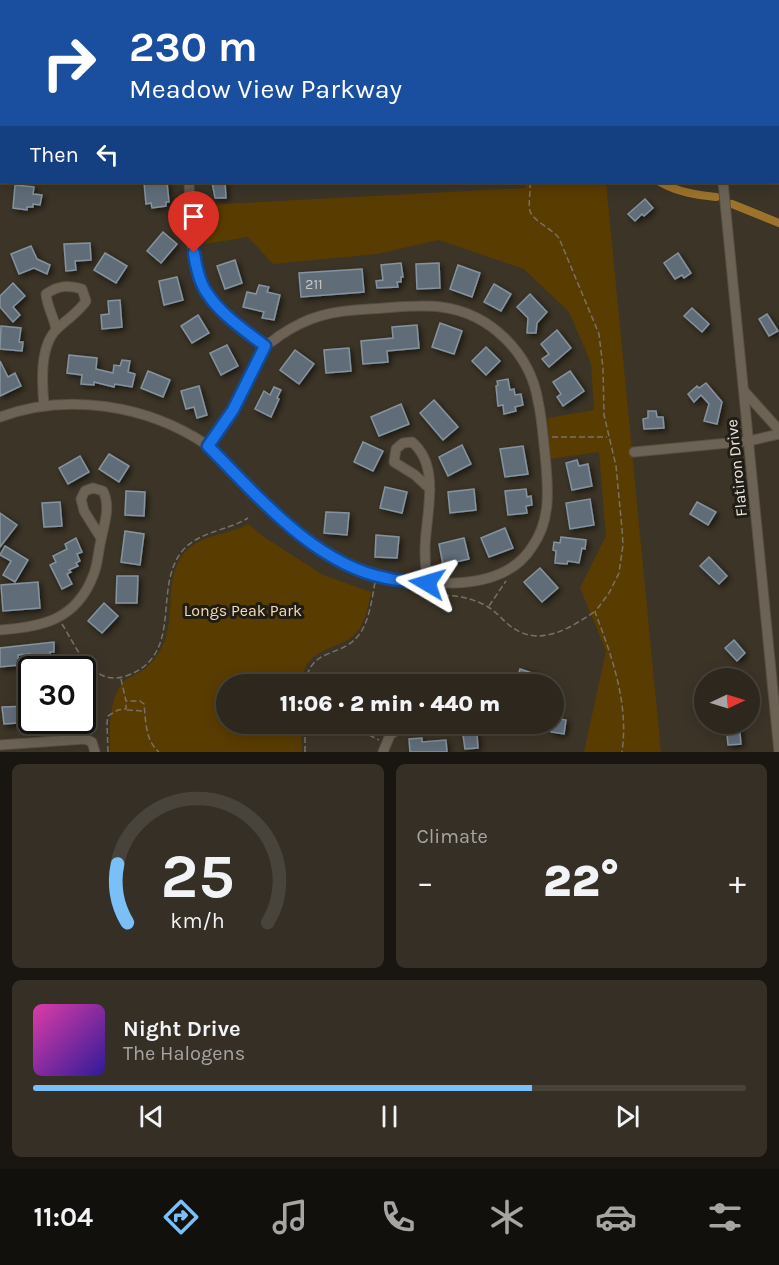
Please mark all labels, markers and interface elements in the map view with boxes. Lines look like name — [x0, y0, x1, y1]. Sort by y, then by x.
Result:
text: 230 m — [129, 22, 258, 72]
icon: right — [30, 24, 108, 102]
text: Meadow View Parkway — [129, 73, 402, 105]
icon: left — [91, 138, 124, 171]
text: Then — [30, 142, 79, 168]
pin — [168, 191, 219, 253]
icon: arrive — [177, 200, 210, 233]
house number: 211 — [305, 276, 323, 293]
street label: Flatiron Drive — [722, 418, 751, 518]
position arrow — [395, 551, 459, 615]
park label: Longs Peak Park — [184, 601, 302, 620]
speed limit sign: 30 — [18, 656, 96, 734]
north arrow — [694, 668, 760, 734]
map controls — [694, 668, 760, 734]
text: 11:06 · 2 min · 440 m — [280, 691, 500, 717]
text: Climate — [417, 825, 488, 848]
text: 25 — [161, 840, 235, 913]
text: 22° — [543, 855, 620, 907]
text: − — [417, 863, 434, 901]
text: + — [729, 863, 746, 901]
text: km/h — [171, 908, 225, 933]
text: Night Drive — [123, 1016, 241, 1042]
text: The Halogens — [123, 1042, 245, 1065]
icon: previous — [135, 1100, 168, 1133]
icon: pause — [373, 1100, 406, 1133]
icon: next — [611, 1100, 644, 1133]
icon: directions — [160, 1196, 202, 1238]
icon: music — [269, 1196, 311, 1238]
icon: phone — [377, 1196, 419, 1238]
icon: climate — [486, 1196, 528, 1238]
icon: car — [595, 1196, 637, 1238]
icon: filters — [704, 1196, 746, 1238]
text: 11:04 — [33, 1201, 93, 1233]

